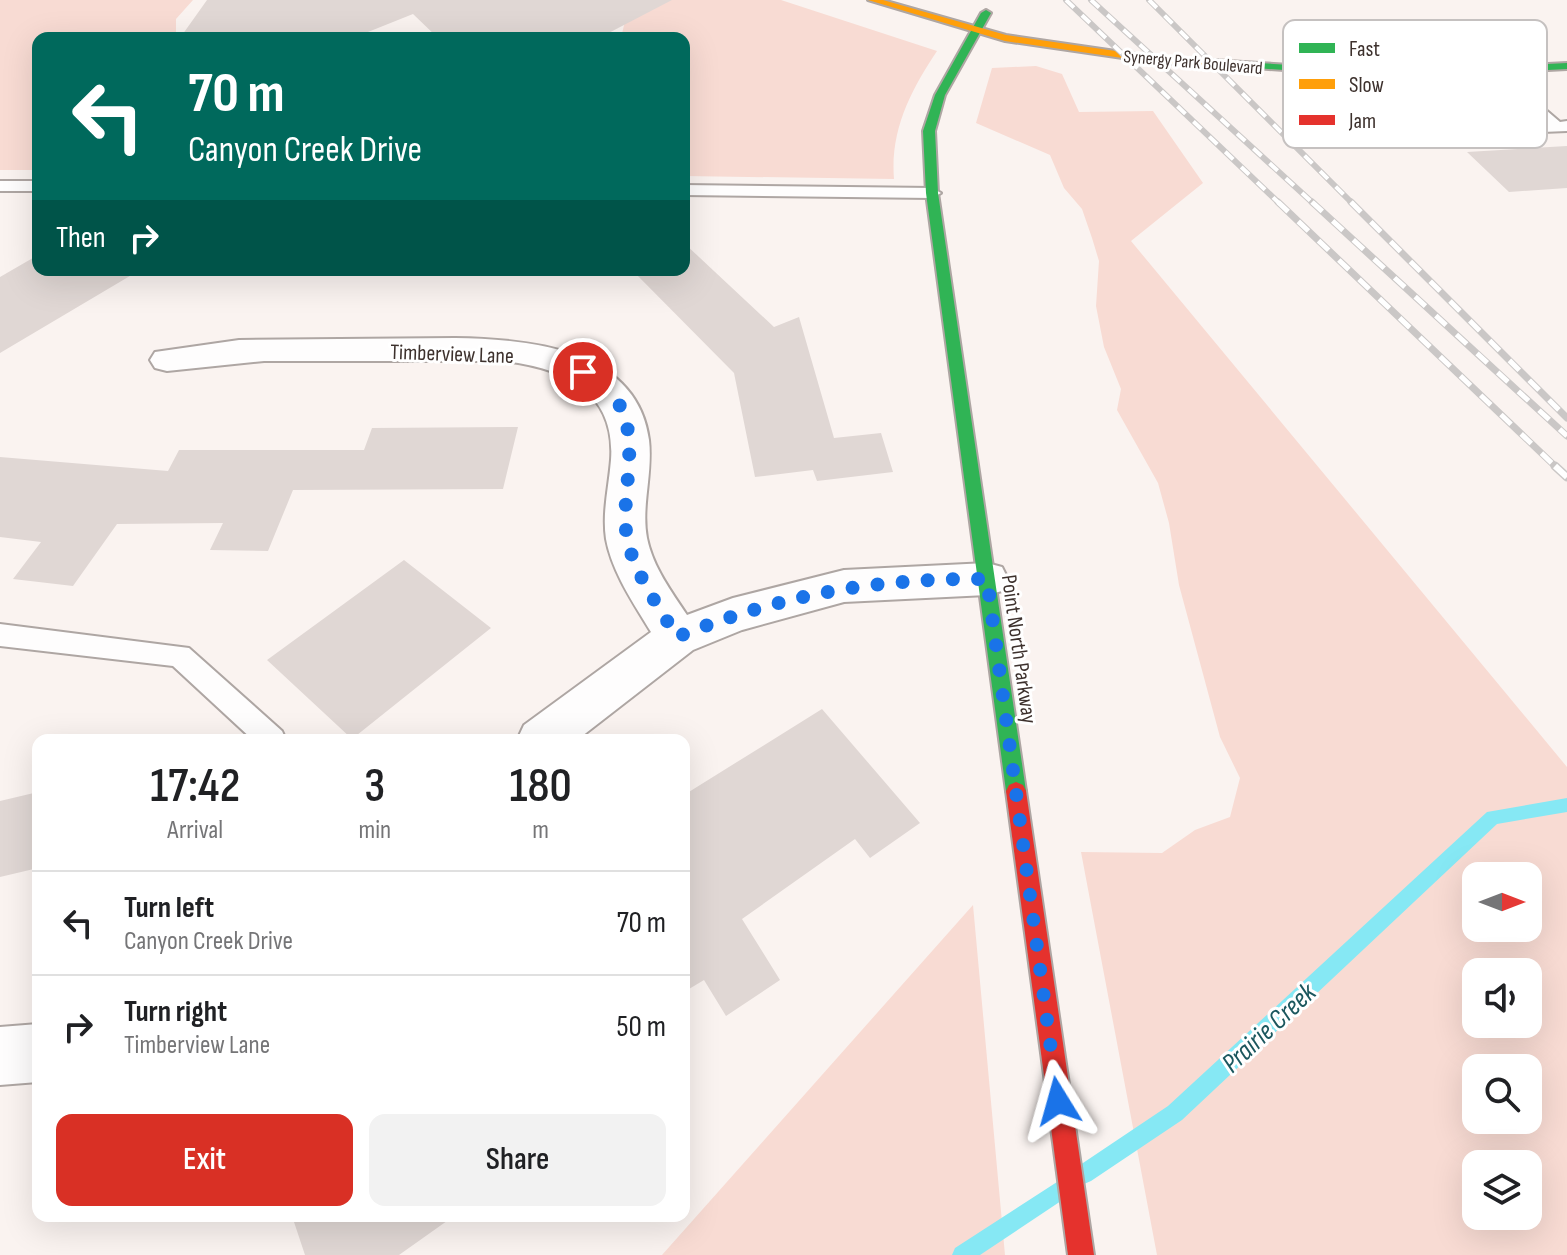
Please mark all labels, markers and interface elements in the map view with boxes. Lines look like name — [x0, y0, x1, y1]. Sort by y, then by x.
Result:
legend — [1283, 20, 1547, 148]
text: Fast — [1349, 36, 1380, 63]
street label: Synergy Park Boulevard — [1123, 46, 1263, 79]
text: 70 m — [188, 61, 285, 128]
icon: left — [56, 64, 160, 168]
text: Slow — [1349, 72, 1384, 99]
text: Jam — [1348, 108, 1376, 135]
text: Canyon Creek Drive — [188, 129, 422, 172]
icon: right — [122, 216, 166, 260]
text: Then — [56, 220, 106, 256]
pin — [549, 338, 617, 406]
street label: Timberview Lane — [390, 339, 514, 370]
icon: arrive — [561, 350, 605, 394]
street label: Point North Parkway — [995, 573, 1042, 726]
text: 17:42 — [150, 758, 240, 815]
text: 3 — [364, 758, 385, 815]
text: 180 — [509, 758, 572, 815]
text: Arrival — [167, 815, 223, 846]
text: min — [358, 815, 391, 846]
text: m — [532, 815, 549, 846]
north arrow — [1462, 862, 1542, 942]
map controls — [1462, 862, 1542, 1230]
text: Turn left — [124, 890, 214, 926]
icon: left — [56, 901, 100, 945]
text: 70 m — [617, 905, 666, 941]
text: Canyon Creek Drive — [124, 926, 293, 957]
button: sound — [1462, 958, 1542, 1038]
water label: Prairie Creek — [1215, 975, 1324, 1080]
text: Turn right — [124, 994, 227, 1030]
icon: right — [56, 1005, 100, 1049]
text: 50 m — [617, 1009, 666, 1045]
text: Timberview Lane — [124, 1030, 270, 1061]
button: search — [1462, 1054, 1542, 1134]
position arrow — [1016, 1059, 1100, 1143]
button: Exit — [56, 1114, 353, 1206]
button: Share — [369, 1114, 666, 1206]
button: layers — [1462, 1150, 1542, 1230]

